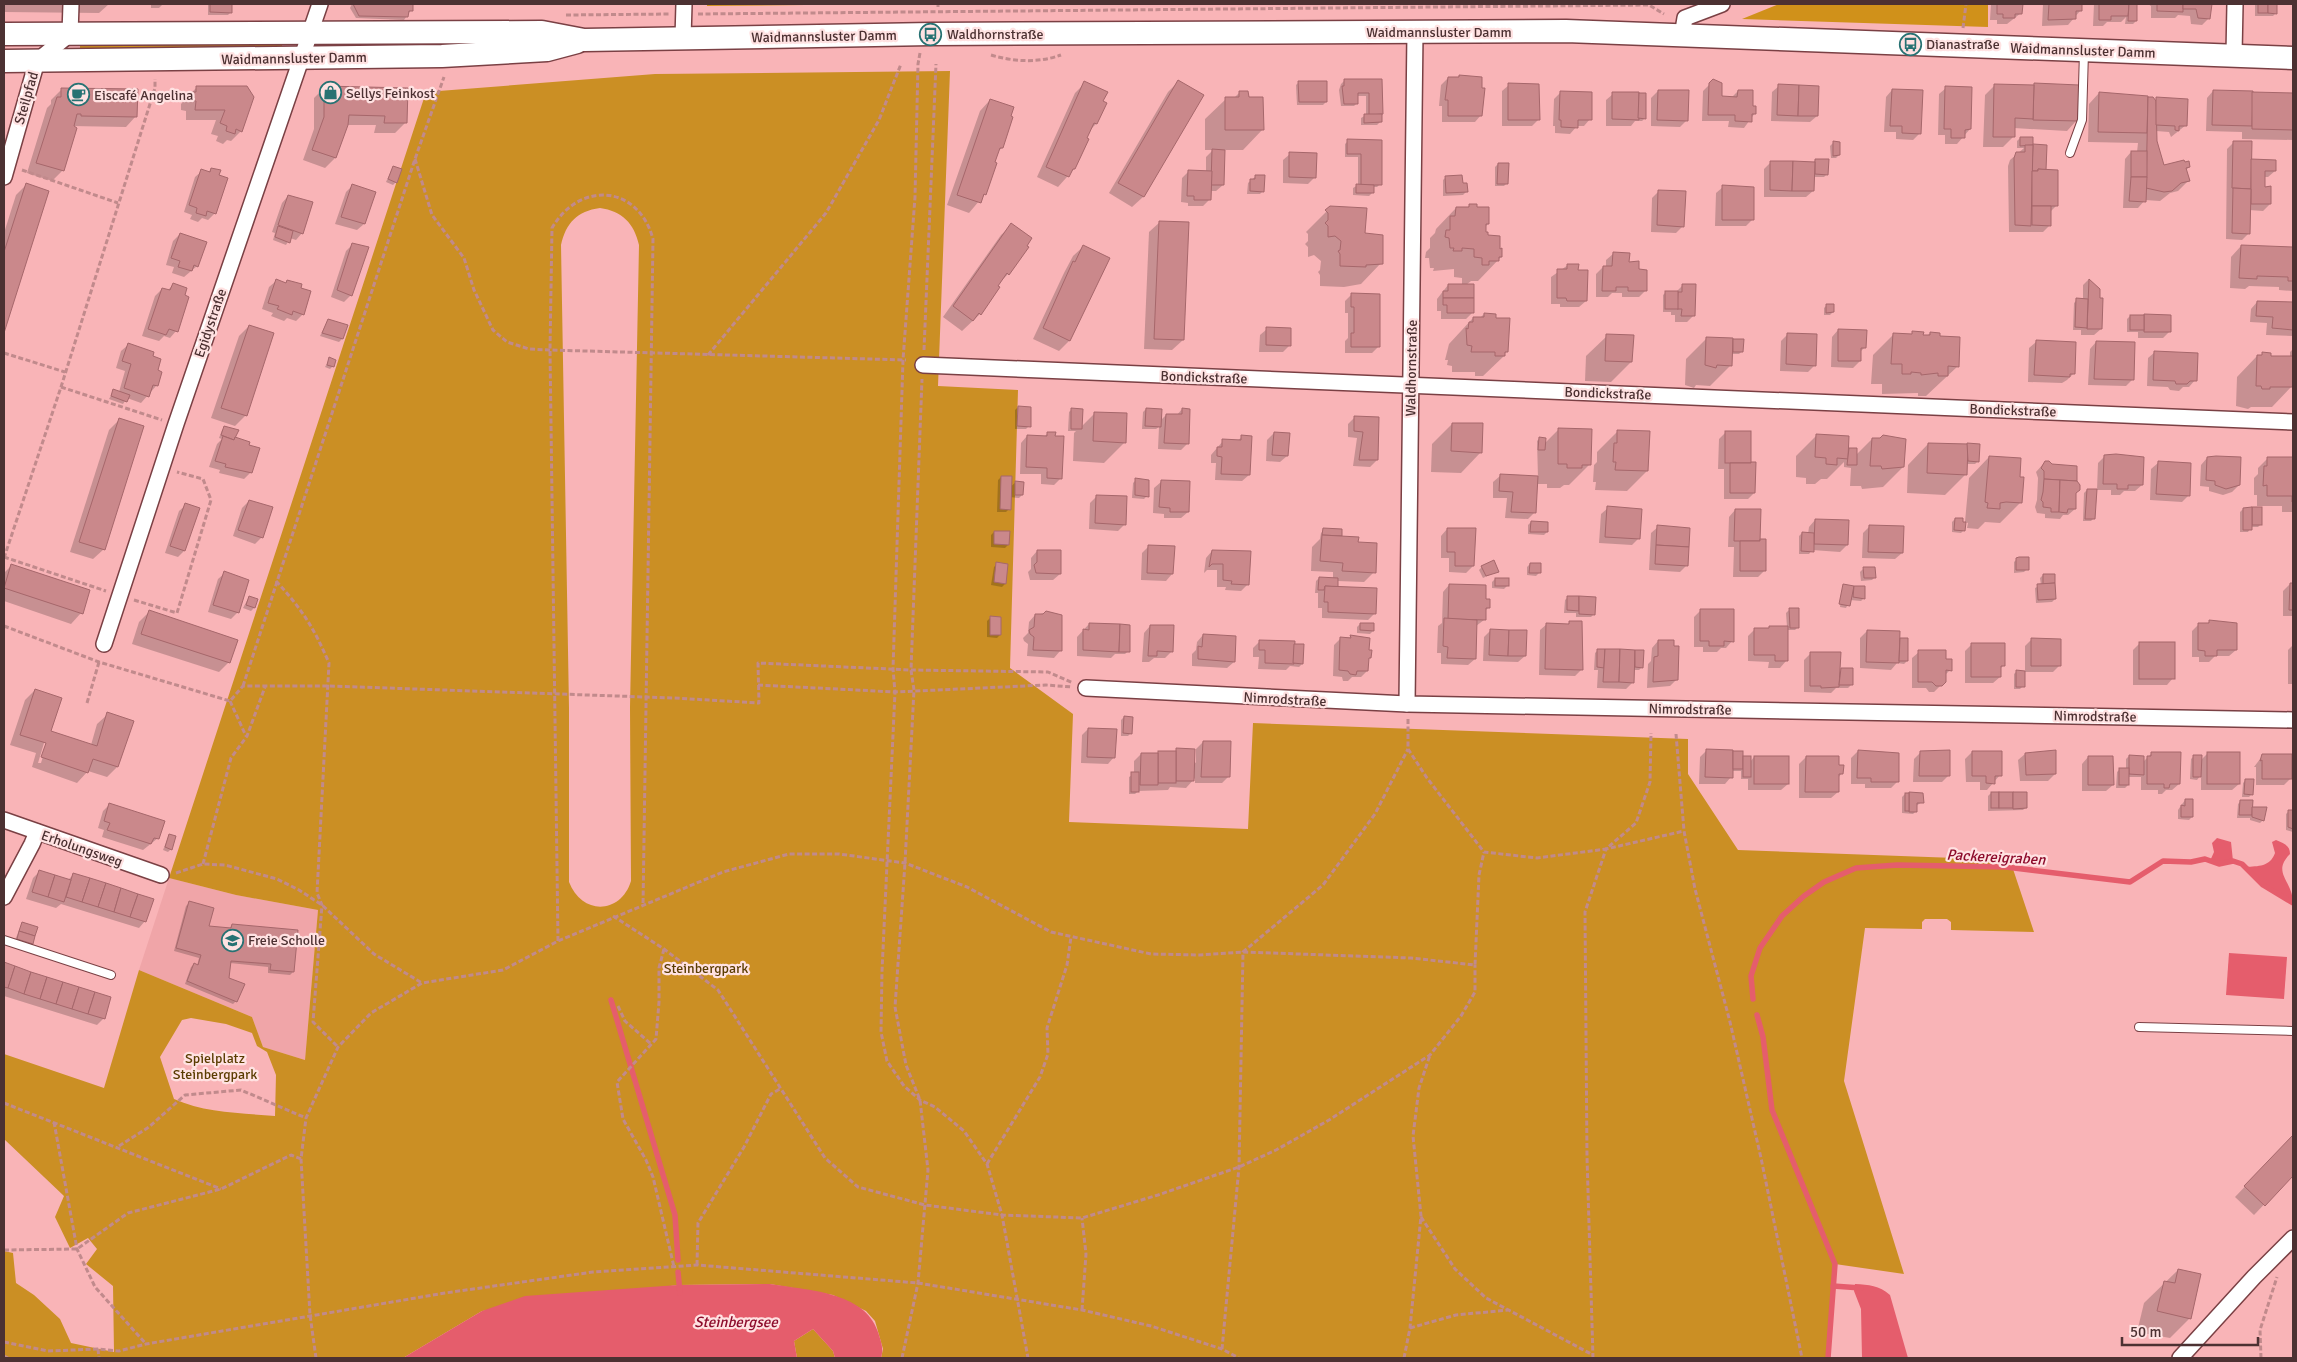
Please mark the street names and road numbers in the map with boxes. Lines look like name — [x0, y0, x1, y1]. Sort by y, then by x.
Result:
street label: Waidmannsluster Damm — [1366, 24, 1512, 41]
street label: Waidmannsluster Damm — [751, 27, 897, 46]
street label: Waidmannsluster Damm — [2010, 39, 2156, 62]
street label: Waidmannsluster Damm — [221, 49, 367, 68]
street label: Steilpfad — [11, 70, 42, 126]
street label: Egidystraße — [191, 286, 230, 360]
street label: Waldhornstraße — [1402, 320, 1421, 416]
street label: Bondickstraße — [1160, 367, 1248, 388]
street label: Bondickstraße — [1564, 383, 1652, 404]
street label: Bondickstraße — [1969, 400, 2057, 421]
street label: Nimrodstraße — [1243, 689, 1327, 710]
street label: Nimrodstraße — [1648, 700, 1732, 719]
street label: Nimrodstraße — [2053, 707, 2137, 726]
street label: Erholungsweg — [39, 827, 125, 870]

